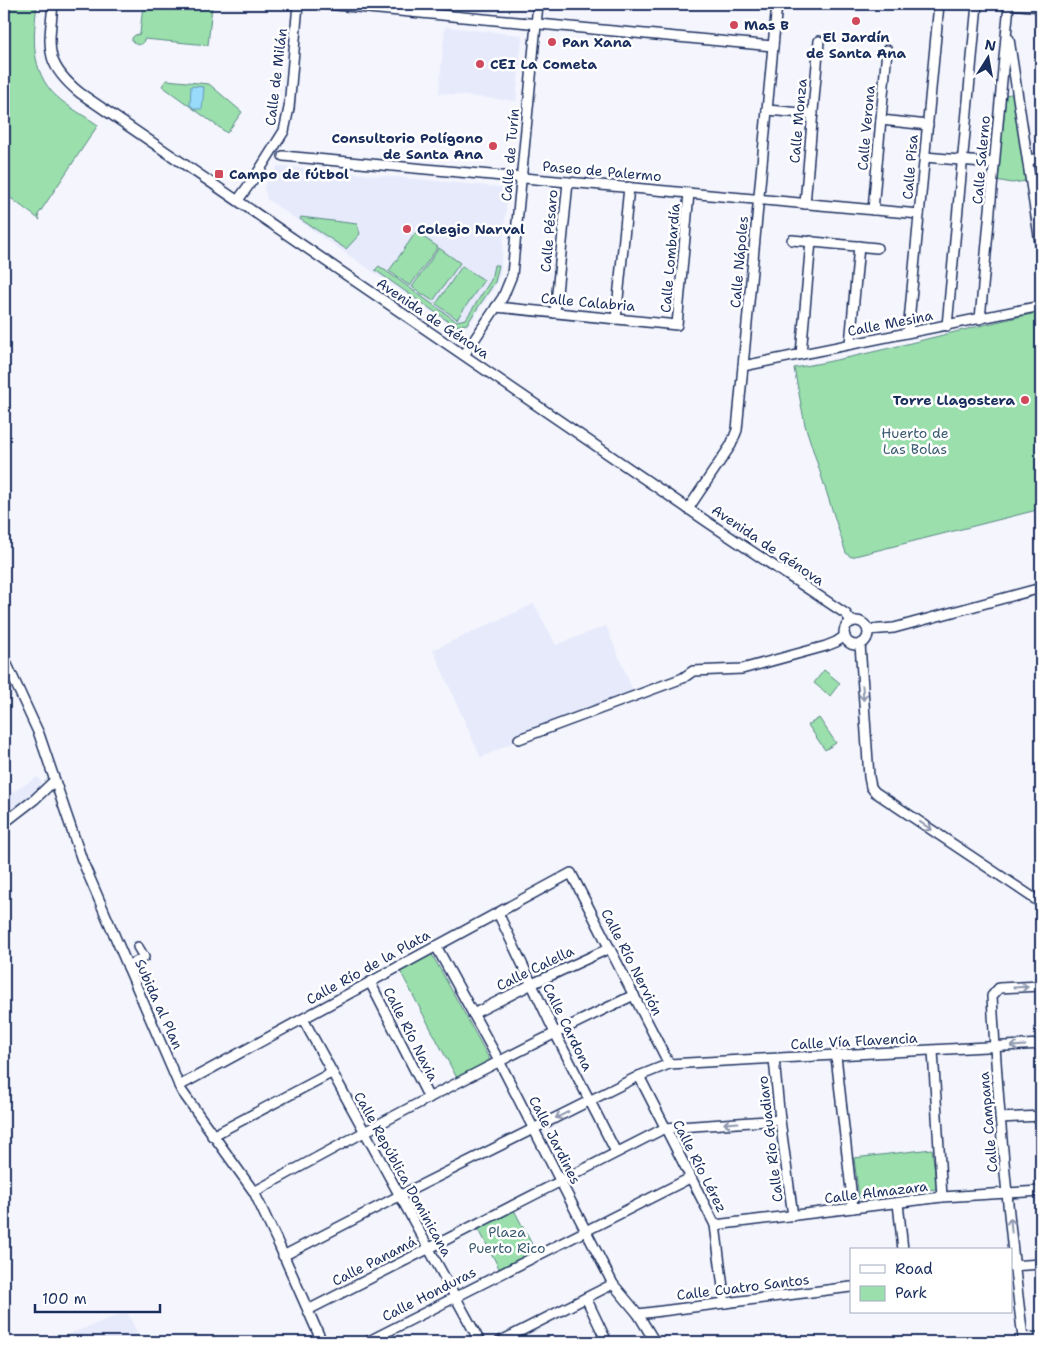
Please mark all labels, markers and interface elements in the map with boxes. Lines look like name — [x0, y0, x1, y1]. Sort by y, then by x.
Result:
marker: El Jardín de Santa Ana — [850, 15, 862, 27]
place label: Mas B — [744, 16, 789, 34]
marker: Mas B — [728, 19, 740, 31]
street label: Calle de Milán — [261, 27, 291, 127]
place label: El Jardín de Santa Ana — [806, 28, 906, 62]
north arrow — [962, 32, 1012, 82]
place label: Pan Xana — [562, 33, 632, 51]
text: N — [983, 35, 998, 55]
marker: Pan Xana — [546, 36, 558, 48]
place label: CEI La Cometa — [490, 55, 597, 73]
marker: CEI La Cometa — [474, 58, 486, 70]
street label: Calle Monza — [785, 78, 811, 164]
street label: Calle Verona — [853, 84, 879, 171]
street label: Calle de Turín — [497, 107, 523, 202]
street label: Calle Salerno — [968, 115, 994, 205]
place label: Consultorio Polígono de Santa Ana — [331, 129, 483, 163]
street label: Calle Pisa — [898, 133, 922, 200]
marker: Consultorio Polígono de Santa Ana — [487, 140, 499, 152]
street label: Paseo de Palermo — [542, 157, 662, 185]
place label: Campo de fútbol — [229, 165, 349, 183]
marker: Campo de fútbol — [213, 168, 225, 180]
street label: Calle Pésaro — [536, 189, 562, 273]
street label: Calle Lombardía — [656, 202, 684, 314]
street label: Calle Nápoles — [726, 215, 752, 309]
place label: Colegio Narval — [417, 220, 525, 238]
marker: Colegio Narval — [401, 223, 413, 235]
street label: Avenida de Génova — [373, 274, 493, 363]
street label: Calle Calabria — [540, 289, 636, 315]
street label: Calle Mesina — [846, 306, 935, 340]
place label: Torre Llagostera — [893, 391, 1015, 409]
marker: Torre Llagostera — [1019, 394, 1031, 406]
park label: Huerto de Las Bolas — [881, 424, 949, 458]
street label: Avenida de Génova — [708, 501, 828, 590]
one-way arrow — [859, 684, 868, 700]
one-way arrow — [919, 821, 933, 831]
street label: Calle Río Nervión — [597, 906, 667, 1019]
street label: Calle Río de la Plata — [303, 925, 433, 1009]
street label: Calle Calella — [493, 941, 577, 995]
street label: Subida al Plan — [131, 956, 187, 1052]
street label: Calle Cardona — [539, 980, 597, 1074]
one-way arrow — [1012, 982, 1028, 991]
street label: Calle Río Navia — [380, 984, 443, 1084]
street label: Calle Vía Flavencia — [790, 1029, 918, 1053]
one-way arrow — [1010, 1042, 1026, 1051]
street label: Calle Campana — [975, 1071, 1001, 1173]
street label: Calle Río Guadiaro — [753, 1075, 787, 1203]
street label: Calle República Dominicana — [350, 1088, 456, 1260]
street label: Calle Jardines — [525, 1093, 585, 1187]
one-way arrow — [555, 1111, 570, 1120]
street label: Calle Río Lérez — [669, 1117, 731, 1215]
one-way arrow — [723, 1119, 739, 1128]
street label: Calle Almazara — [823, 1177, 929, 1207]
one-way arrow — [1006, 1217, 1015, 1233]
park label: Plaza Puerto Rico — [468, 1223, 546, 1257]
street label: Calle Panamá — [329, 1232, 419, 1290]
legend — [850, 1248, 1012, 1314]
text: Road — [895, 1259, 933, 1279]
street label: Calle Honduras — [379, 1263, 479, 1325]
street label: Calle Cuatro Santos — [676, 1270, 810, 1304]
scale bar — [35, 1281, 160, 1313]
text: Park — [895, 1283, 927, 1303]
text: 100 m — [42, 1289, 87, 1309]

